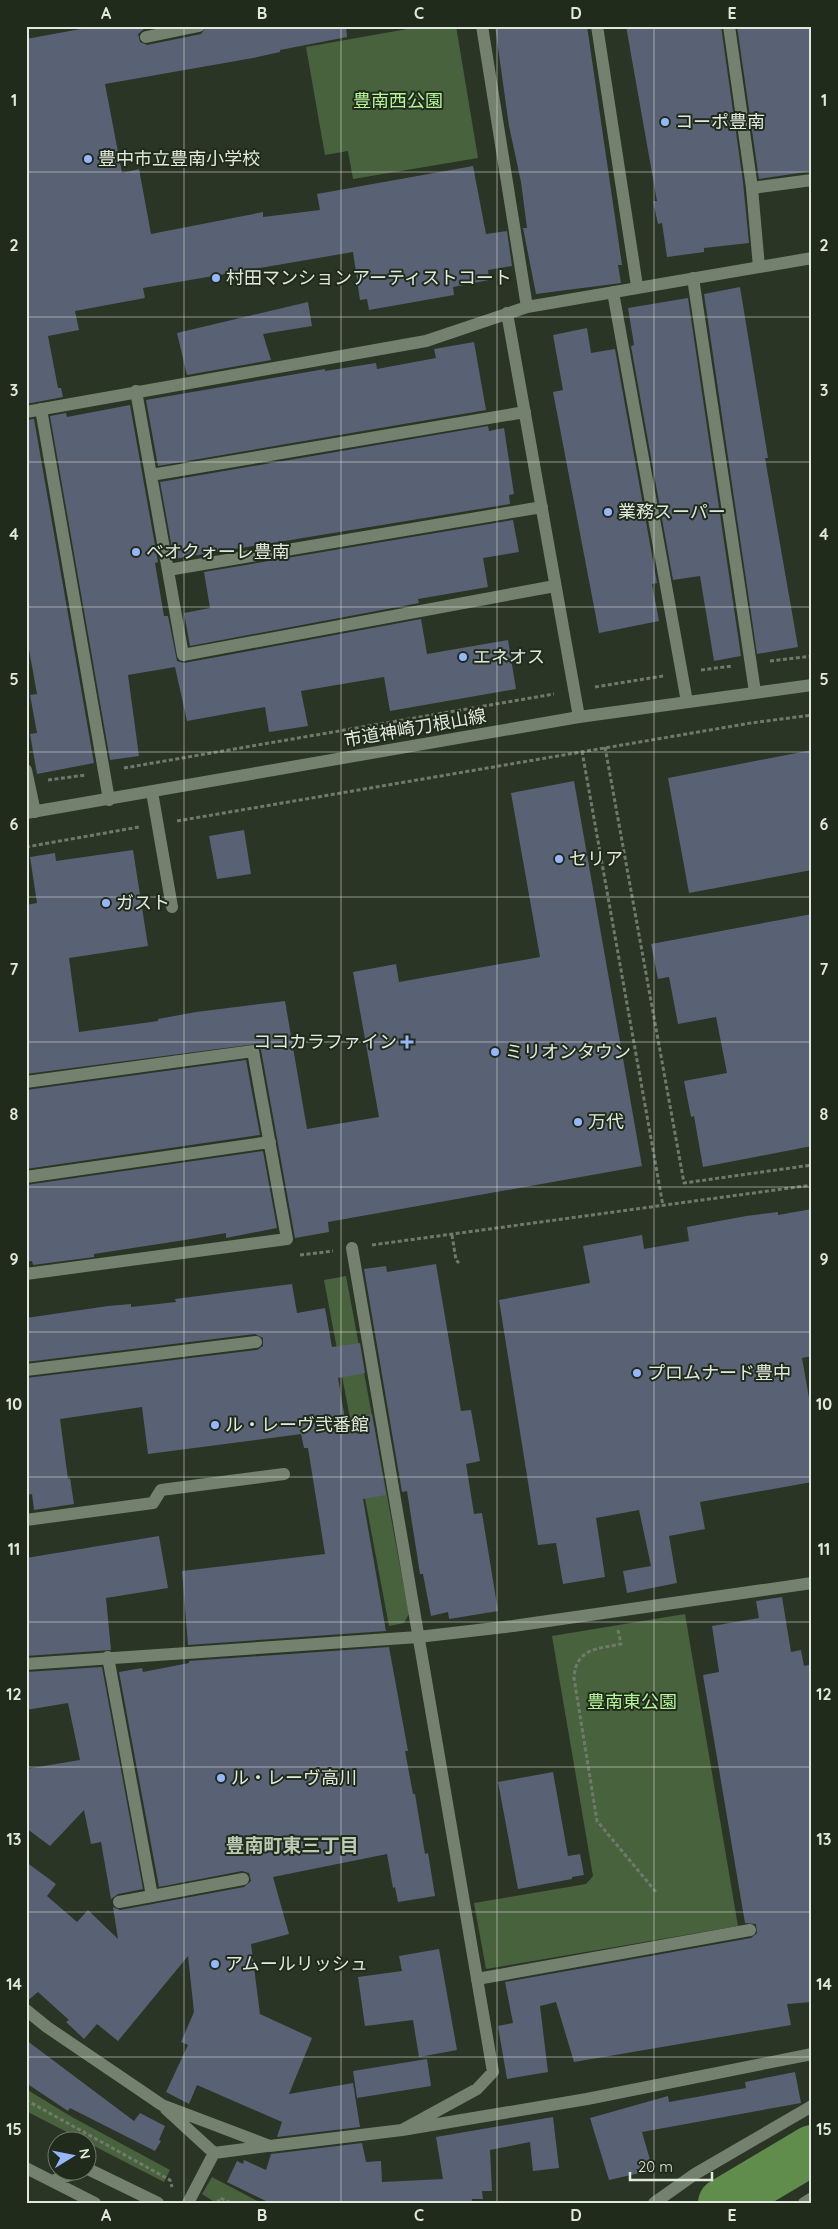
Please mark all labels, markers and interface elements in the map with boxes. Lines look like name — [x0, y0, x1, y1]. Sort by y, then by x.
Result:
text: A — [101, 3, 112, 23]
text: B — [257, 3, 267, 23]
text: C — [414, 3, 424, 23]
text: D — [570, 3, 582, 23]
text: E — [727, 3, 737, 23]
park label: 豊南西公園 — [353, 89, 443, 112]
text: 1 — [11, 90, 17, 110]
text: 1 — [821, 90, 827, 110]
place label: コーポ豊南 — [675, 110, 765, 133]
marker: コーポ豊南 — [659, 116, 671, 128]
place label: 豊中市立豊南小学校 — [98, 147, 260, 170]
marker: 豊中市立豊南小学校 — [82, 153, 94, 165]
text: 2 — [9, 235, 19, 255]
text: 2 — [819, 235, 829, 255]
place label: 村田マンションアーティストコート — [226, 266, 512, 289]
marker: 村田マンションアーティストコート — [210, 272, 222, 284]
text: 3 — [10, 380, 18, 400]
text: 3 — [820, 380, 828, 400]
place label: 業務スーパー — [618, 500, 726, 523]
marker: 業務スーパー — [602, 506, 614, 518]
text: 4 — [9, 524, 19, 544]
text: 4 — [819, 524, 829, 544]
place label: ベオクォーレ豊南 — [146, 540, 290, 563]
marker: ベオクォーレ豊南 — [130, 546, 142, 558]
place label: エネオス — [473, 645, 545, 668]
marker: エネオス — [457, 651, 469, 663]
text: 5 — [9, 669, 19, 689]
text: 5 — [819, 669, 829, 689]
street label: 市道神崎刀根山線 — [342, 704, 488, 751]
text: 6 — [10, 814, 19, 834]
text: 6 — [820, 814, 829, 834]
place label: セリア — [569, 847, 623, 870]
marker: セリア — [553, 853, 565, 865]
place label: ガスト — [116, 891, 170, 914]
marker: ガスト — [100, 897, 112, 909]
text: 7 — [10, 959, 19, 979]
text: 7 — [820, 959, 829, 979]
place label: ココカラファイン — [253, 1030, 397, 1053]
marker: ココカラファイン — [401, 1036, 413, 1048]
place label: ミリオンタウン — [505, 1040, 631, 1063]
marker: ミリオンタウン — [489, 1046, 501, 1058]
text: 8 — [10, 1104, 19, 1124]
text: 8 — [820, 1104, 829, 1124]
place label: 万代 — [588, 1110, 624, 1133]
marker: 万代 — [572, 1116, 584, 1128]
text: 9 — [9, 1249, 19, 1269]
text: 9 — [819, 1249, 829, 1269]
place label: プロムナード豊中 — [647, 1361, 791, 1384]
marker: プロムナード豊中 — [631, 1367, 643, 1379]
text: 10 — [6, 1394, 22, 1414]
text: 10 — [816, 1394, 832, 1414]
place label: ル・レーヴ弐番館 — [225, 1413, 369, 1436]
marker: ル・レーヴ弐番館 — [209, 1419, 221, 1431]
text: 11 — [8, 1539, 20, 1559]
text: 11 — [818, 1539, 830, 1559]
text: 12 — [6, 1684, 22, 1704]
text: 12 — [816, 1684, 832, 1704]
park label: 豊南東公園 — [587, 1690, 677, 1713]
place label: ル・レーヴ高川 — [231, 1766, 357, 1789]
marker: ル・レーヴ高川 — [215, 1772, 227, 1784]
text: 13 — [7, 1829, 21, 1849]
text: 13 — [817, 1829, 831, 1849]
district label: 豊南町東三丁目 — [225, 1833, 359, 1857]
place label: アムールリッシュ — [225, 1952, 368, 1975]
marker: アムールリッシュ — [209, 1958, 221, 1970]
text: 14 — [6, 1974, 22, 1994]
text: 14 — [816, 1974, 832, 1994]
text: 15 — [6, 2119, 22, 2139]
text: 15 — [816, 2119, 832, 2139]
north arrow — [48, 2132, 98, 2182]
text: N — [75, 2147, 95, 2160]
scale bar — [630, 2149, 713, 2181]
text: 20 m — [638, 2157, 673, 2176]
text: A — [101, 2205, 112, 2225]
text: B — [257, 2205, 267, 2225]
text: C — [414, 2205, 424, 2225]
text: D — [570, 2205, 582, 2225]
text: E — [727, 2205, 737, 2225]

